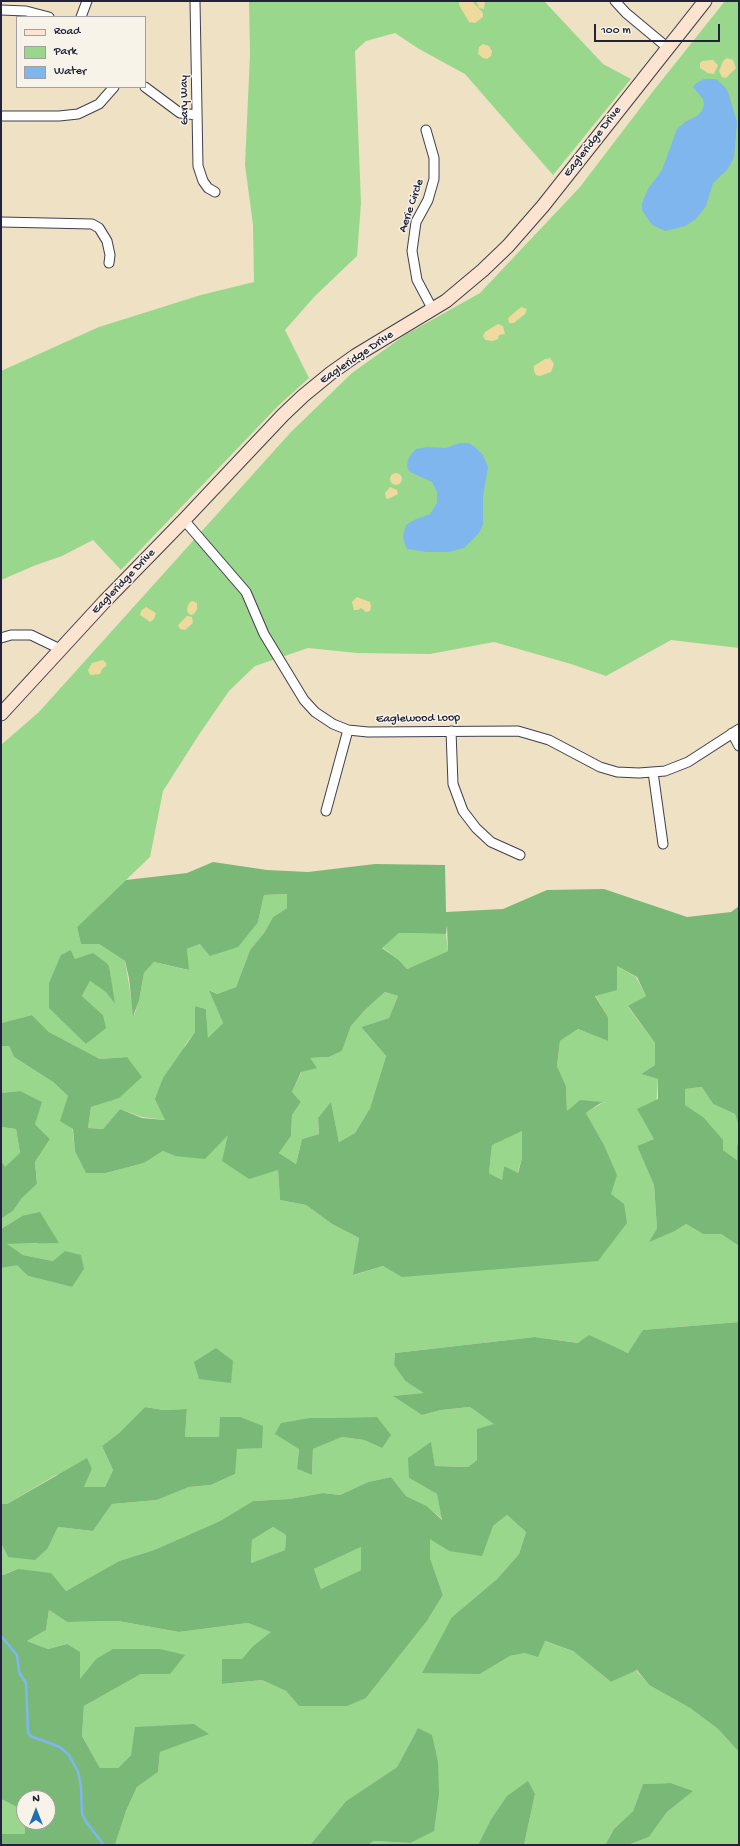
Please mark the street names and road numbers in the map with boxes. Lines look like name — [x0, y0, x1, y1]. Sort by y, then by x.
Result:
street label: Gary Way — [177, 75, 193, 125]
street label: Eagleridge Drive — [561, 104, 625, 180]
street label: Aerie Circle — [396, 177, 428, 235]
street label: Eagleridge Drive — [317, 328, 397, 388]
street label: Eagleridge Drive — [89, 546, 159, 618]
street label: Eaglewood Loop — [376, 711, 460, 727]

